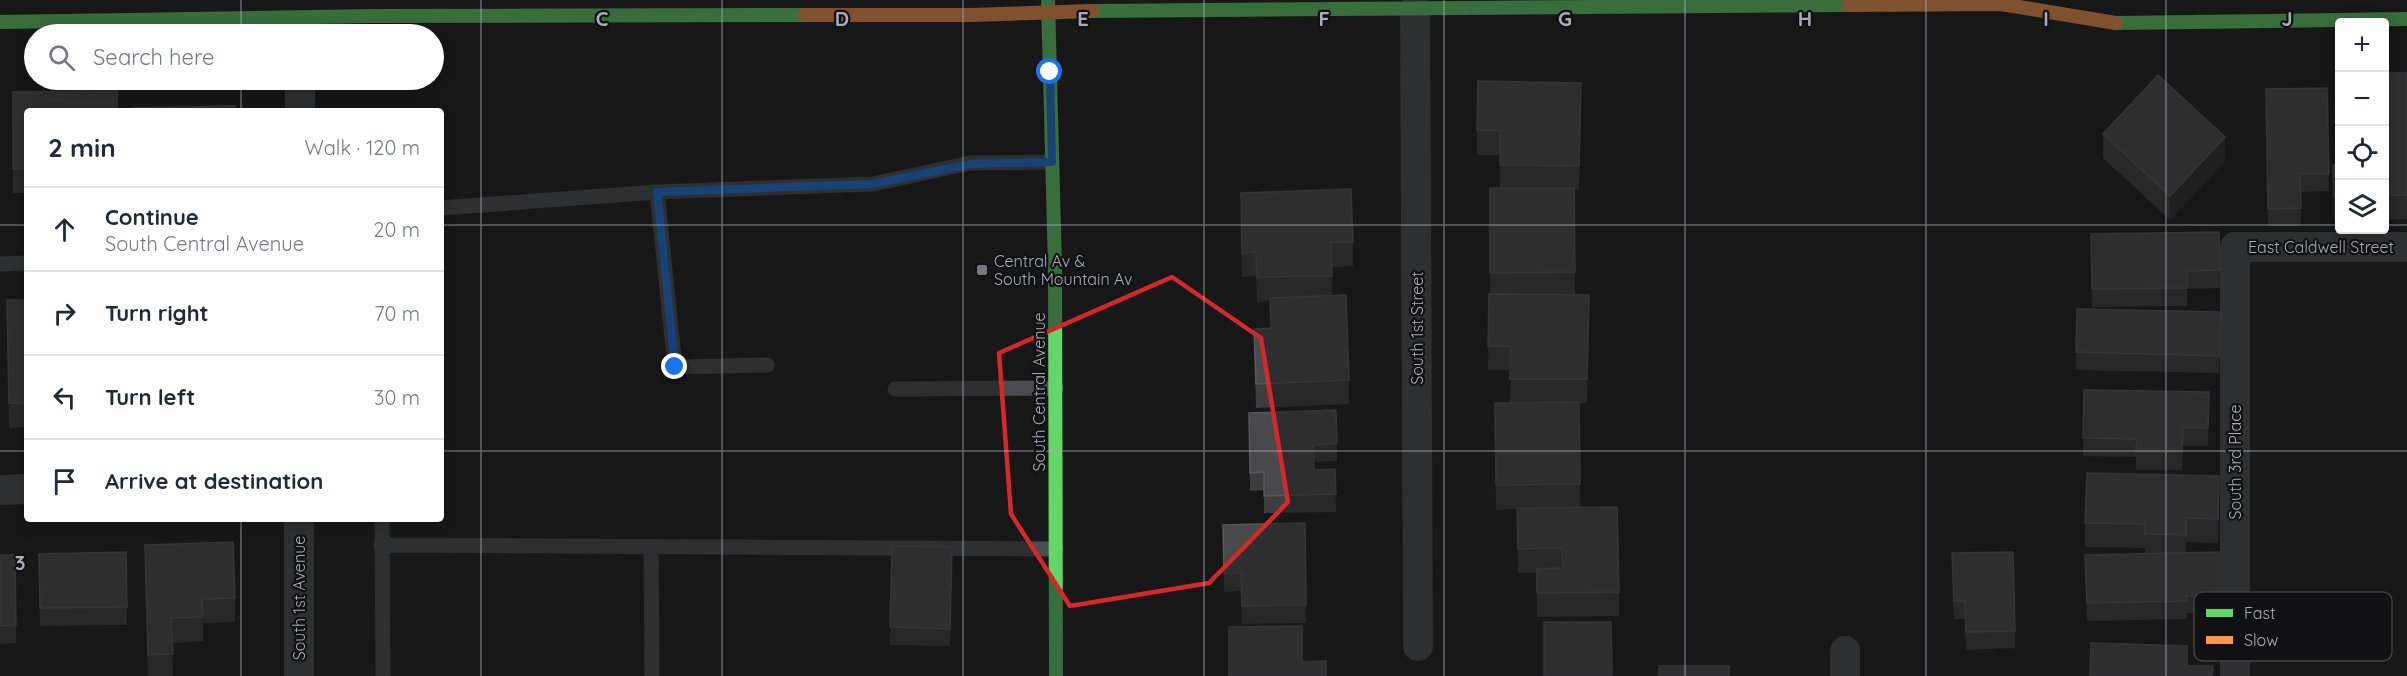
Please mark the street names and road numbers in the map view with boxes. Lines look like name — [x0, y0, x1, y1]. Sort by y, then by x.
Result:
street label: East Caldwell Street — [2248, 237, 2394, 257]
street label: South 1st Street — [1407, 271, 1427, 385]
street label: South Central Avenue — [1029, 312, 1049, 472]
street label: South 3rd Place — [2225, 404, 2245, 520]
street label: South 1st Avenue — [289, 536, 309, 660]

